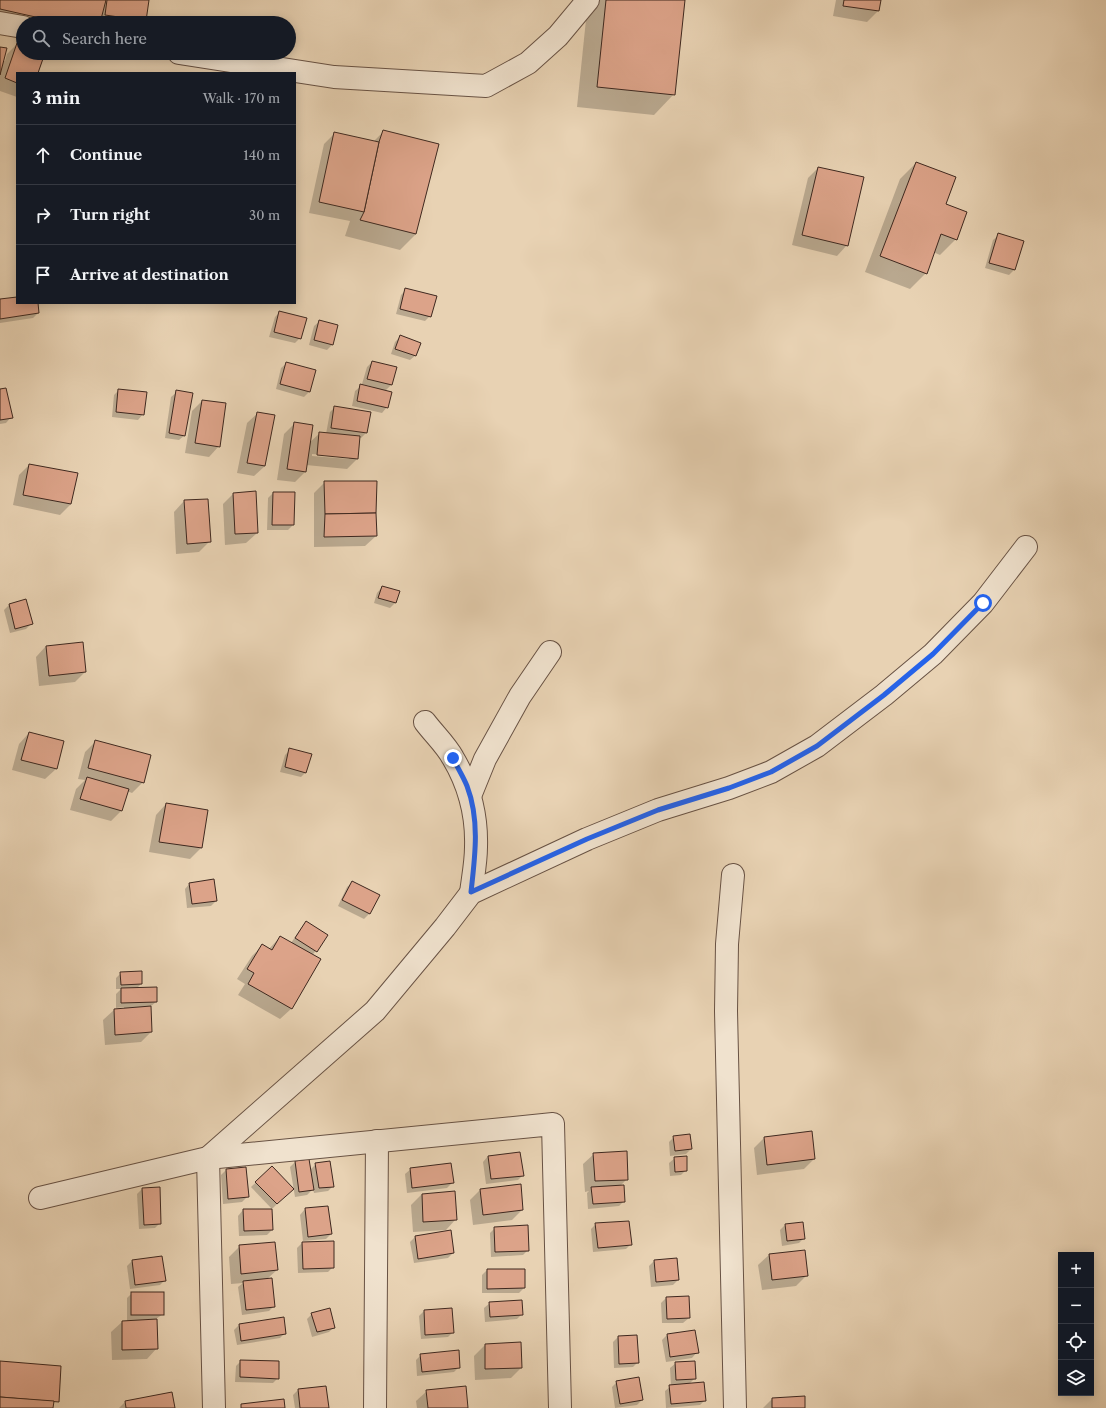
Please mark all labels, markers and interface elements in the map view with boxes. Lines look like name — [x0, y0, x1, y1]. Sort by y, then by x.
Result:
search box — [16, 16, 296, 60]
icon: search — [30, 27, 52, 49]
text: Search here — [62, 29, 147, 48]
text: 3 min — [32, 88, 81, 108]
text: Walk · 170 m — [203, 90, 280, 106]
icon: ahead — [32, 144, 54, 166]
text: Continue — [70, 145, 142, 164]
text: 140 m — [243, 147, 280, 163]
icon: right — [32, 204, 54, 226]
text: Turn right — [70, 205, 150, 224]
text: 30 m — [249, 207, 280, 223]
icon: arrive — [32, 264, 54, 286]
text: Arrive at destination — [70, 265, 229, 284]
route start — [974, 594, 992, 612]
route end — [444, 749, 462, 767]
map controls — [1058, 1252, 1094, 1396]
button: + — [1058, 1252, 1094, 1288]
button: − — [1058, 1288, 1094, 1324]
button: locate — [1058, 1324, 1094, 1360]
button: layers — [1058, 1360, 1094, 1396]

